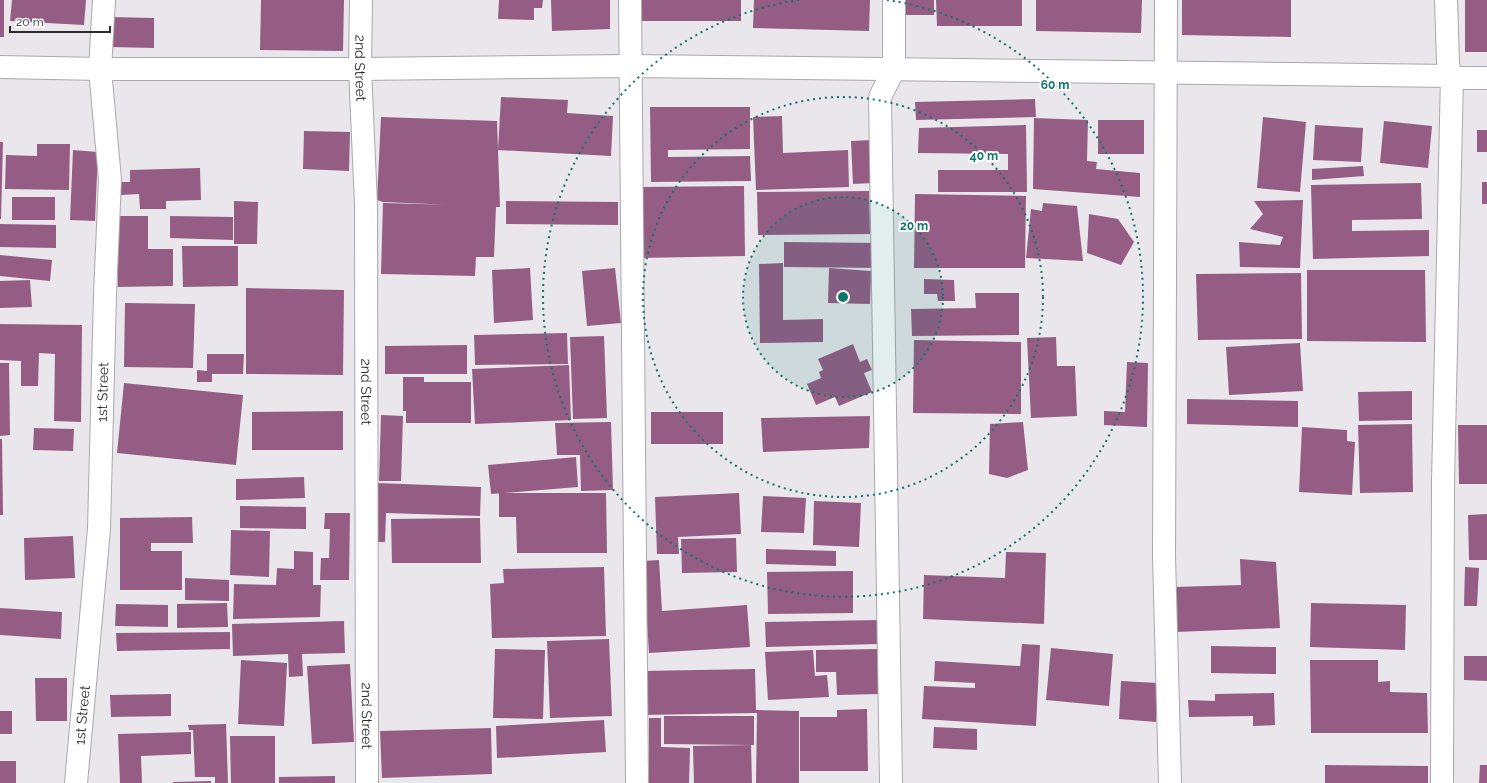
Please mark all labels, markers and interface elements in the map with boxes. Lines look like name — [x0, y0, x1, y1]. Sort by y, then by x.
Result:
scale bar — [10, 8, 110, 34]
text: 20 m — [16, 15, 44, 29]
street label: 2nd Street — [352, 35, 369, 102]
text: 60 m — [1041, 78, 1069, 92]
text: 40 m — [970, 149, 998, 163]
text: 20 m — [900, 219, 928, 233]
centre of rings — [836, 290, 850, 304]
street label: 2nd Street — [358, 359, 374, 425]
street label: 1st Street — [94, 362, 111, 422]
street label: 2nd Street — [359, 683, 375, 749]
street label: 1st Street — [71, 684, 93, 746]

